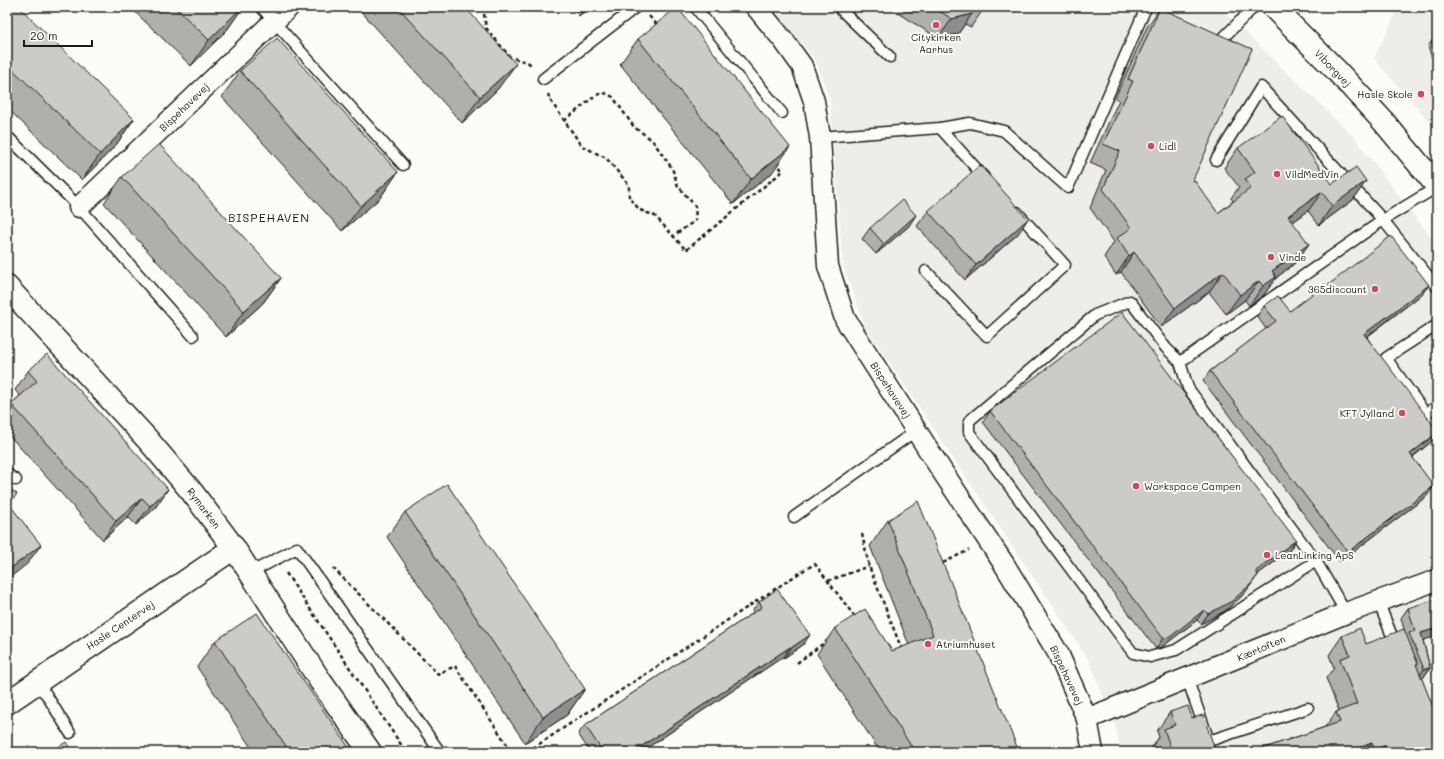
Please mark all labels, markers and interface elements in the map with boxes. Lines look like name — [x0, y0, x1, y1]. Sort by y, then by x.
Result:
marker: Citykirken Aarhus — [931, 20, 941, 30]
scale bar — [24, 22, 92, 48]
text: 20 m — [30, 27, 58, 43]
place label: Citykirken Aarhus — [911, 30, 961, 56]
street label: Viborgvej — [1311, 46, 1355, 90]
street label: Bispehavevej — [156, 79, 212, 135]
place label: Hasle Skole — [1357, 87, 1413, 101]
marker: Hasle Skole — [1416, 89, 1426, 99]
place label: Lidl — [1159, 139, 1176, 153]
marker: Lidl — [1146, 141, 1156, 151]
place label: VildMedVin — [1285, 167, 1339, 181]
marker: VildMedVin — [1272, 169, 1282, 179]
district label: BISPEHAVEN — [228, 209, 310, 225]
place label: Vinde — [1279, 250, 1307, 264]
marker: Vinde — [1266, 252, 1276, 262]
place label: 365discount — [1308, 282, 1367, 296]
marker: 365discount — [1370, 284, 1380, 294]
street label: Bispehavevej — [868, 359, 914, 421]
place label: KFT Jylland — [1340, 406, 1394, 420]
marker: KFT Jylland — [1397, 408, 1407, 418]
place label: Workspace Campen — [1144, 479, 1241, 493]
marker: Workspace Campen — [1131, 481, 1141, 491]
street label: Rymarken — [184, 485, 224, 531]
place label: LeanLinking ApS — [1275, 548, 1354, 562]
marker: LeanLinking ApS — [1262, 550, 1272, 560]
street label: Hasle Centervej — [83, 597, 157, 653]
street label: Kærtoften — [1235, 632, 1287, 664]
place label: Atriumhuset — [936, 637, 995, 651]
marker: Atriumhuset — [923, 639, 933, 649]
street label: Bispehavevej — [1047, 643, 1087, 707]

